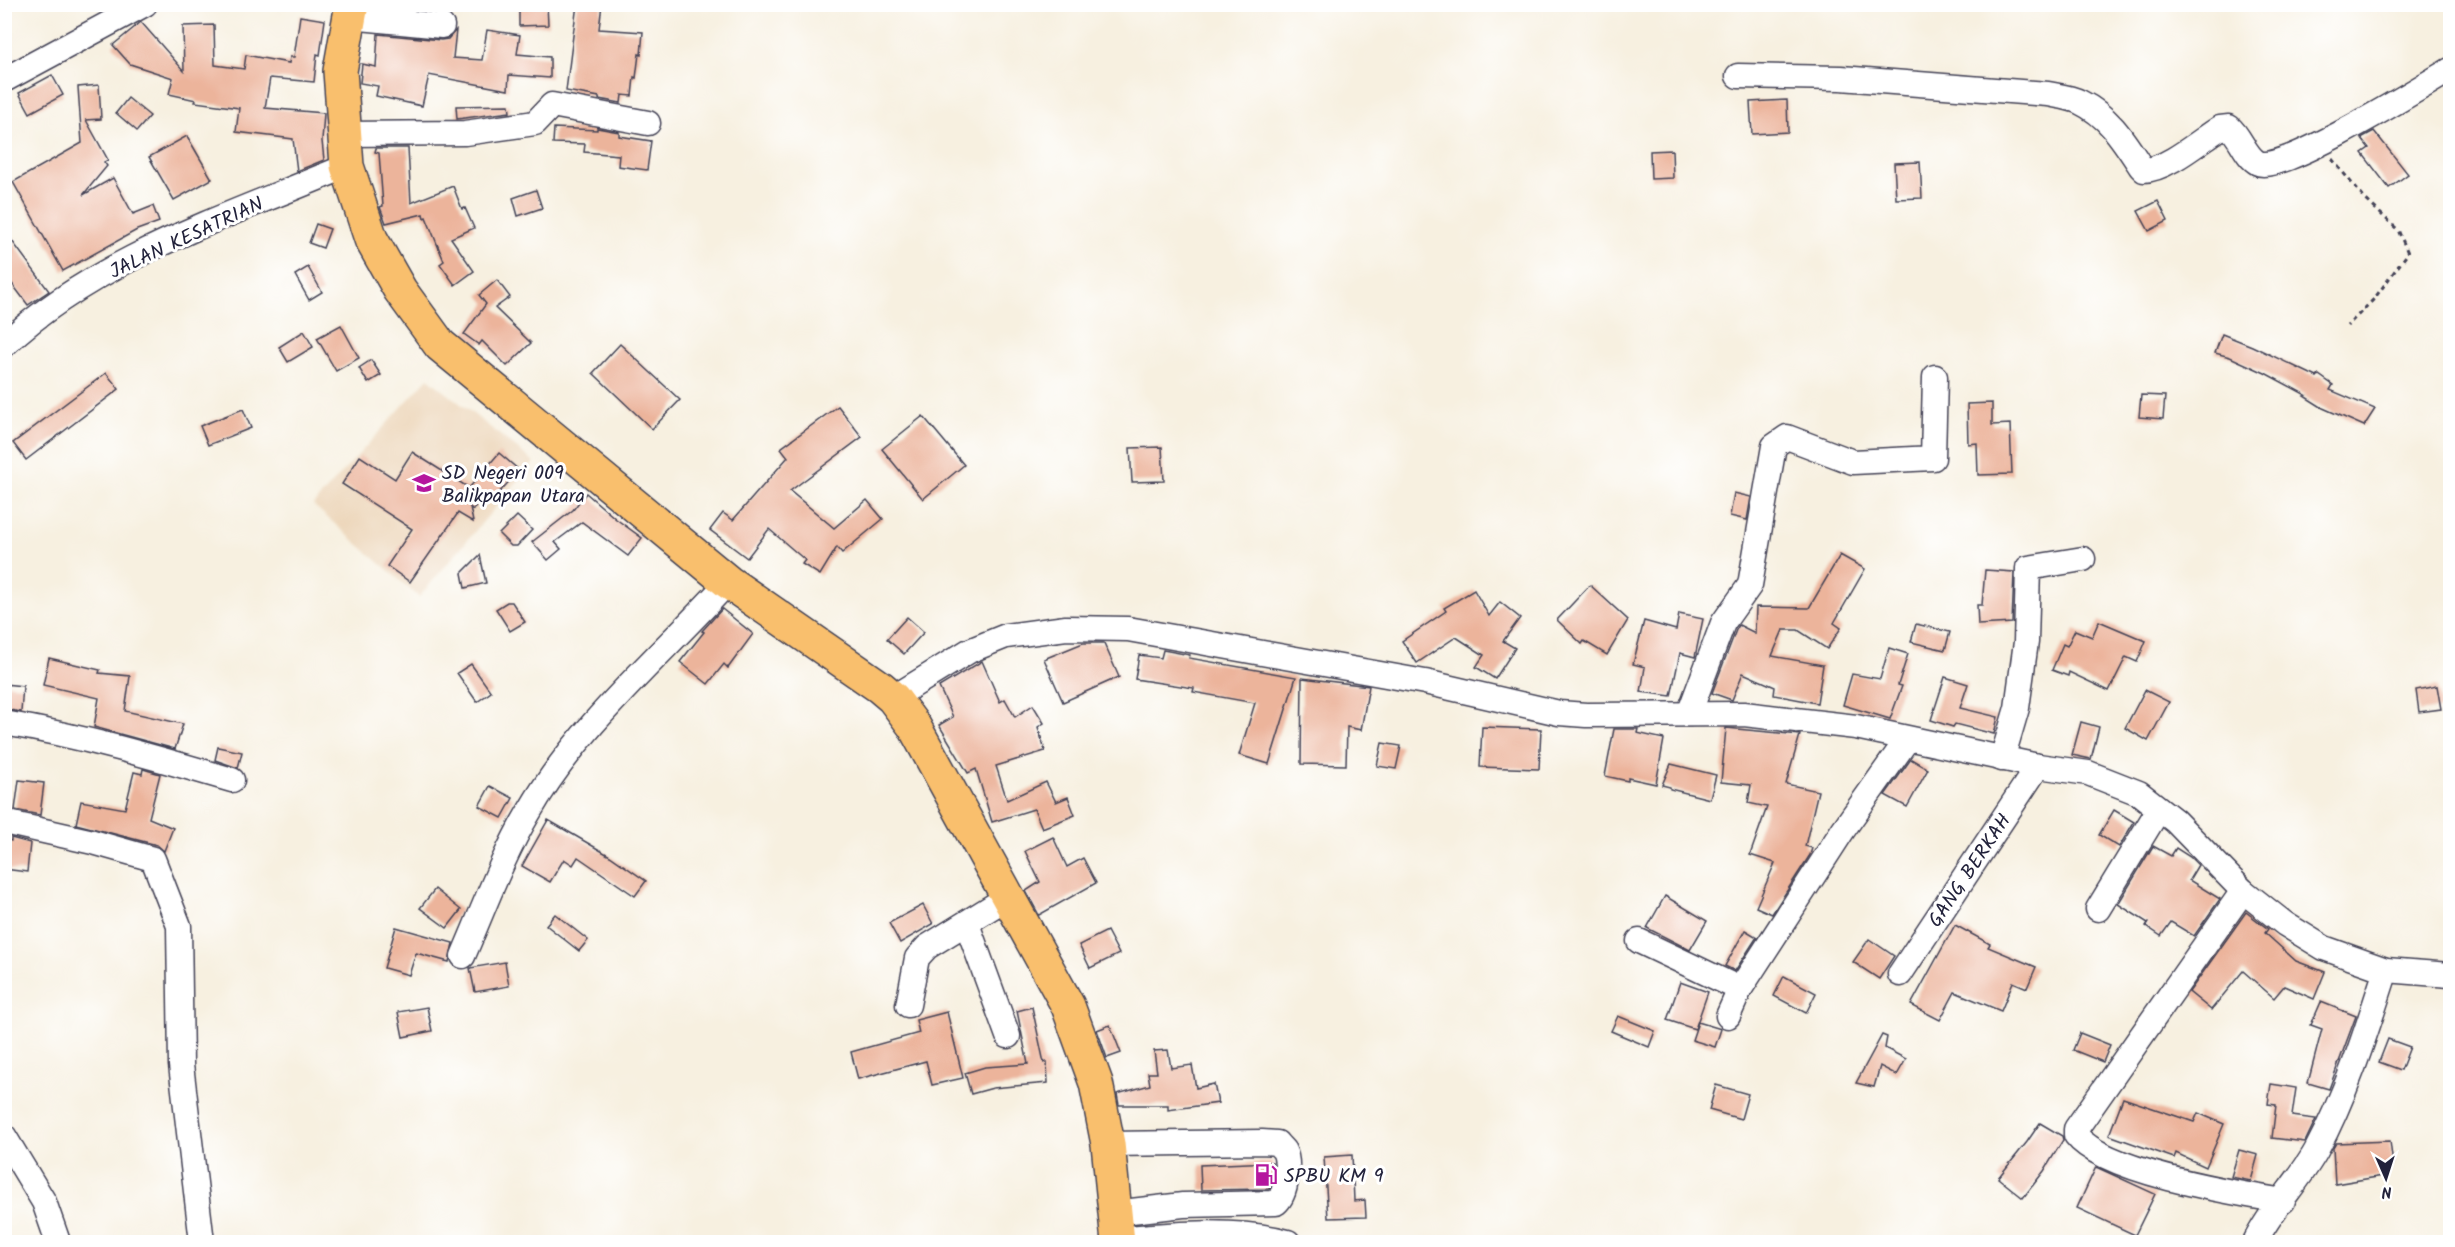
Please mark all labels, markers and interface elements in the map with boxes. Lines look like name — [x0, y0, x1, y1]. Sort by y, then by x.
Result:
street label: JALAN KESATRIAN — [105, 189, 269, 289]
place label: SD Negeri 009 Balikpapan Utara — [442, 458, 585, 513]
school or university icon: SD Negeri 009 Balikpapan Utara — [411, 470, 437, 496]
street label: GANG BERKAH — [1921, 808, 2021, 935]
north arrow — [2356, 1148, 2416, 1208]
place label: SPBU KM 9 — [1284, 1161, 1384, 1193]
fuel station icon: SPBU KM 9 — [1253, 1162, 1279, 1188]
text: N — [2381, 1179, 2392, 1204]

